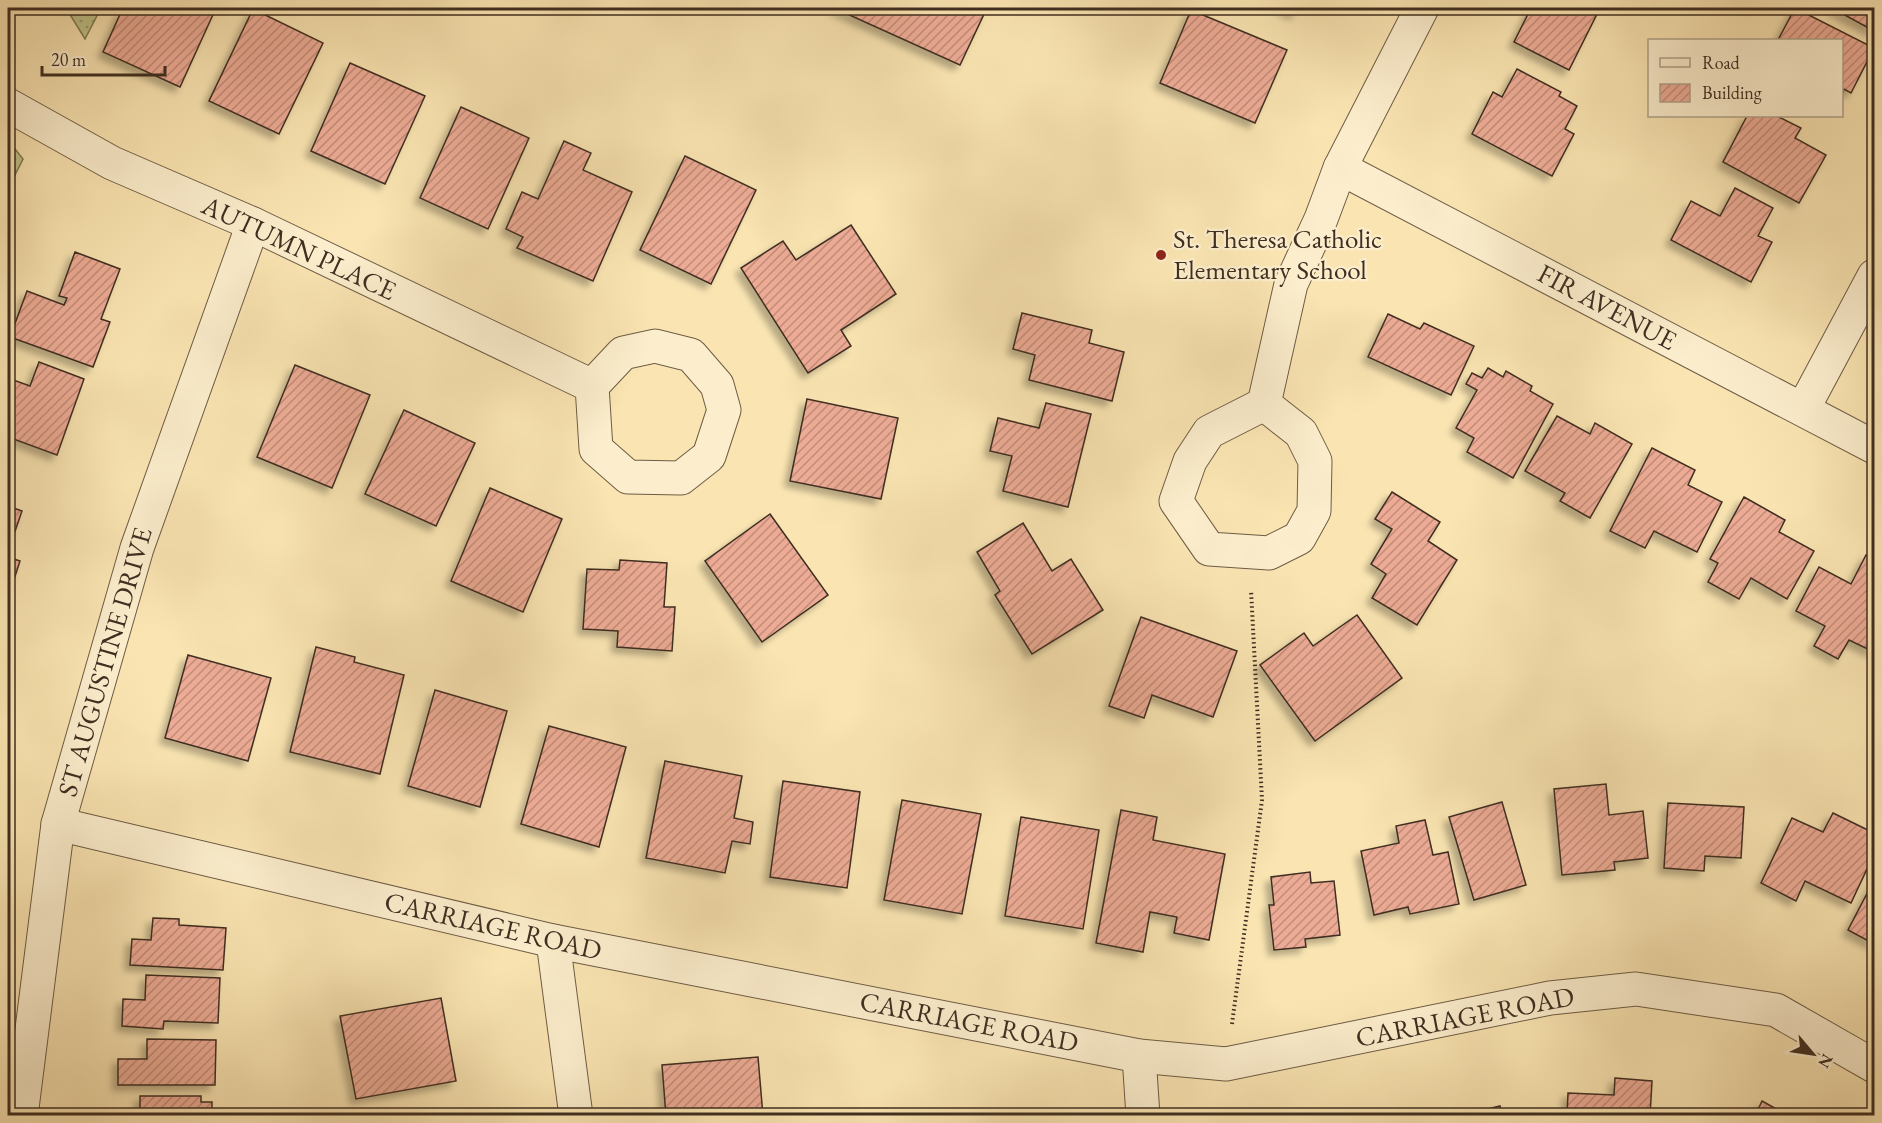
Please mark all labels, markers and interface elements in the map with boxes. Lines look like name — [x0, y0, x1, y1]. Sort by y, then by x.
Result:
scale bar — [42, 39, 165, 77]
legend — [1648, 39, 1843, 117]
text: 20 m — [51, 48, 86, 71]
text: Road — [1702, 51, 1741, 74]
text: Building — [1702, 81, 1762, 104]
street label: AUTUMN PLACE — [195, 187, 402, 308]
place label: St. Theresa Catholic Elementary School — [1173, 221, 1382, 287]
marker: St. Theresa Catholic Elementary School — [1154, 248, 1168, 262]
street label: FIR AVENUE — [1532, 255, 1683, 358]
street label: ST AUGUSTINE DRIVE — [49, 523, 160, 800]
street label: CARRIAGE ROAD — [381, 884, 605, 968]
street label: CARRIAGE ROAD — [1353, 978, 1577, 1055]
street label: CARRIAGE ROAD — [857, 983, 1081, 1060]
north arrow — [1783, 1024, 1843, 1084]
text: N — [1813, 1050, 1838, 1072]

